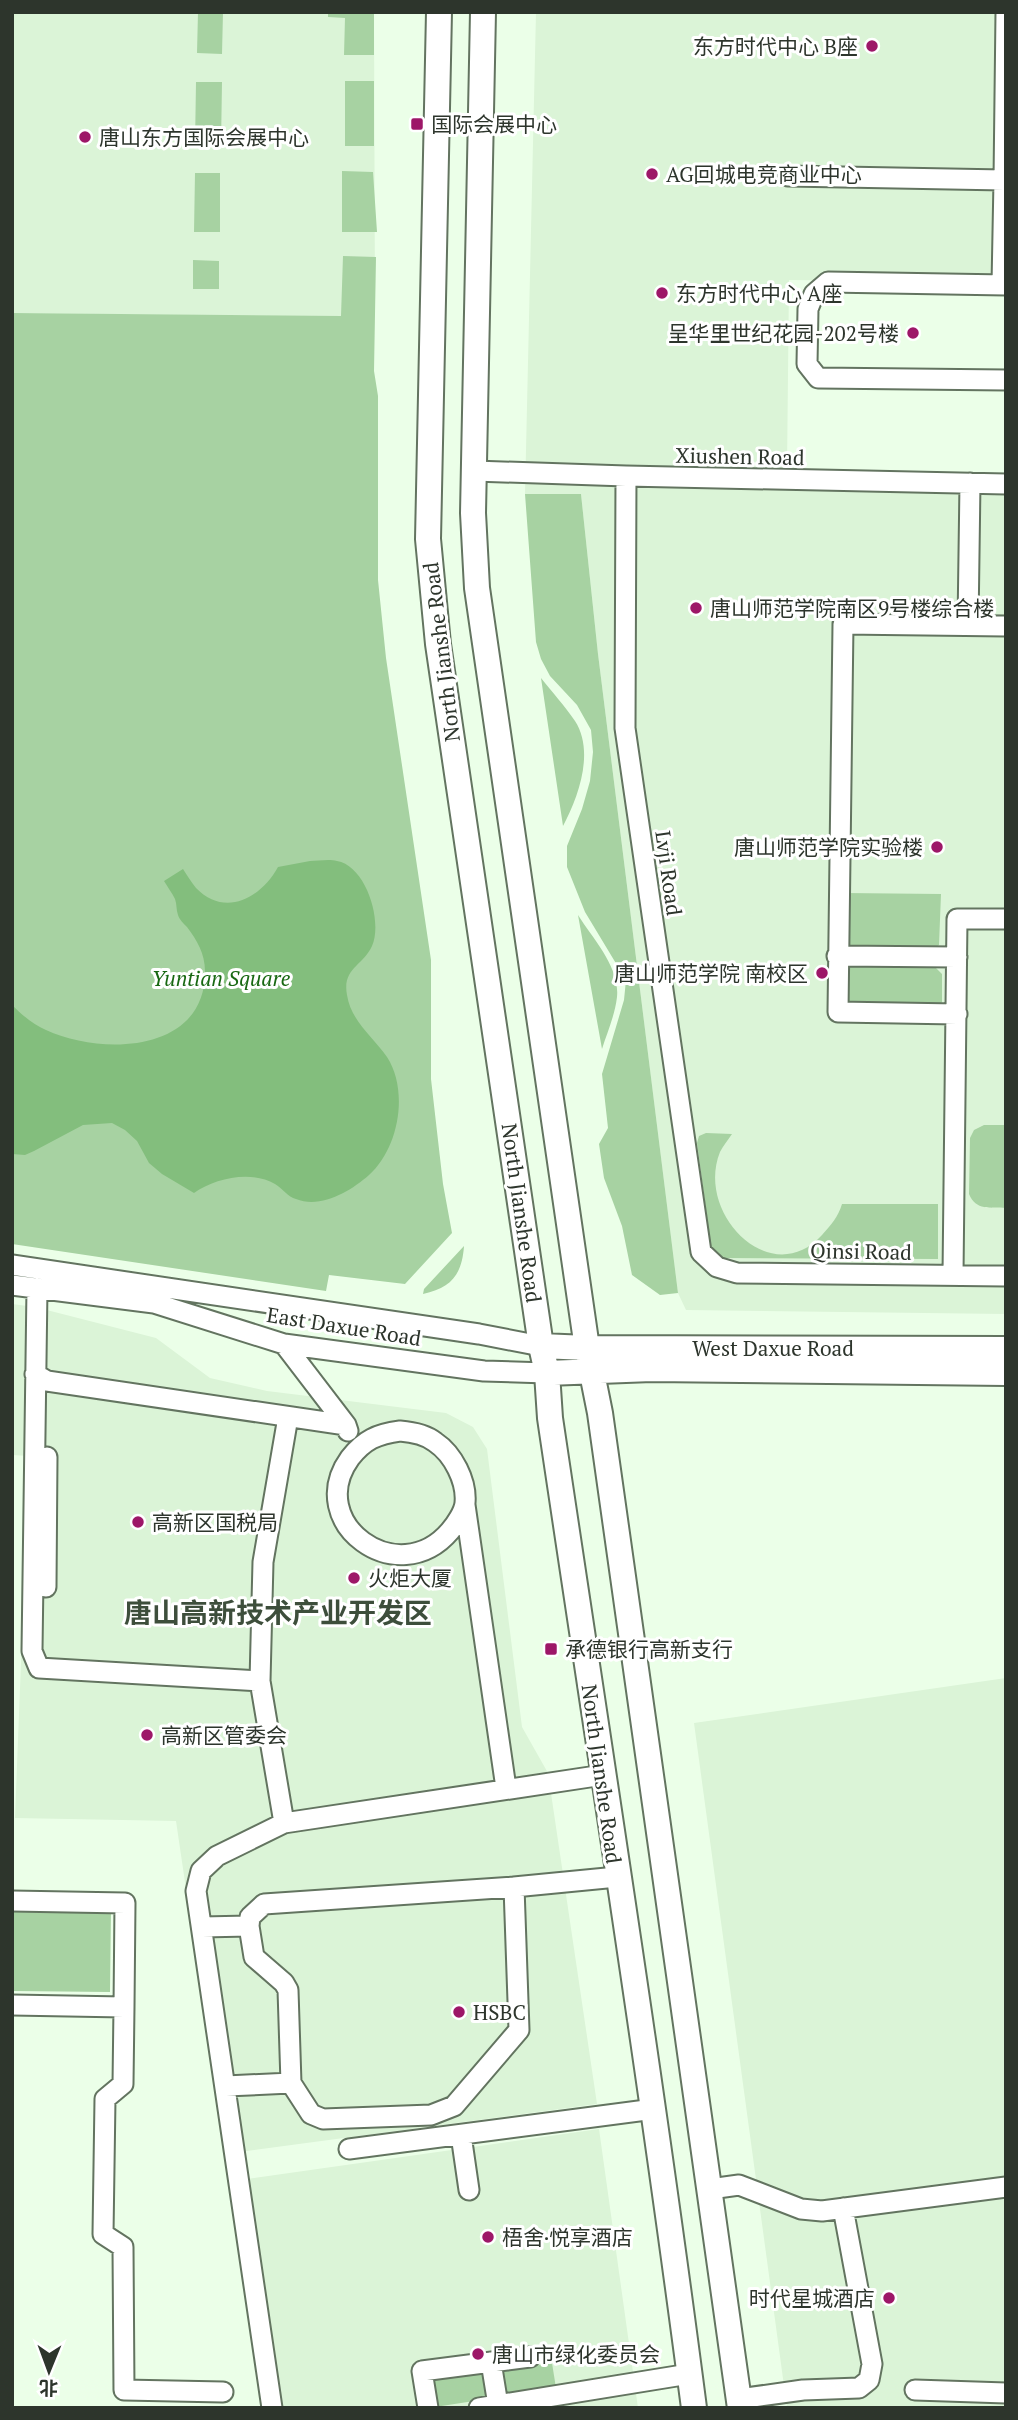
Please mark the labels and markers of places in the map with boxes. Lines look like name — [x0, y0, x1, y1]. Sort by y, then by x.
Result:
place label: 东方时代中心 B座 — [693, 32, 858, 60]
marker: 东方时代中心 B座 — [864, 38, 880, 54]
place label: 国际会展中心 — [431, 110, 557, 138]
marker: 国际会展中心 — [409, 116, 425, 132]
place label: 唐山东方国际会展中心 — [99, 123, 309, 151]
marker: 唐山东方国际会展中心 — [77, 129, 93, 145]
place label: AG回城电竞商业中心 — [666, 160, 862, 188]
marker: AG回城电竞商业中心 — [644, 166, 660, 182]
place label: 东方时代中心 A座 — [676, 279, 842, 307]
marker: 东方时代中心 A座 — [654, 285, 670, 301]
place label: 呈华里世纪花园-202号楼 — [667, 319, 899, 347]
marker: 呈华里世纪花园-202号楼 — [905, 325, 921, 341]
place label: 唐山师范学院南区9号楼综合楼 — [710, 594, 994, 622]
marker: 唐山师范学院南区9号楼综合楼 — [688, 600, 704, 616]
place label: 唐山师范学院实验楼 — [734, 833, 923, 861]
marker: 唐山师范学院实验楼 — [929, 839, 945, 855]
place label: 唐山师范学院 南校区 — [614, 959, 808, 987]
marker: 唐山师范学院 南校区 — [814, 965, 830, 981]
place label: 高新区国税局 — [152, 1508, 278, 1536]
marker: 高新区国税局 — [130, 1514, 146, 1530]
place label: 火炬大厦 — [368, 1564, 452, 1592]
marker: 火炬大厦 — [346, 1570, 362, 1586]
place label: 承德银行高新支行 — [565, 1635, 733, 1663]
marker: 承德银行高新支行 — [543, 1641, 559, 1657]
place label: 高新区管委会 — [161, 1721, 287, 1749]
marker: 高新区管委会 — [139, 1727, 155, 1743]
place label: HSBC — [473, 1998, 526, 2026]
marker: HSBC — [451, 2004, 467, 2020]
place label: 梧舍·悦享酒店 — [502, 2223, 633, 2251]
marker: 梧舍·悦享酒店 — [480, 2229, 496, 2245]
place label: 时代星城酒店 — [749, 2284, 875, 2312]
marker: 时代星城酒店 — [881, 2290, 897, 2306]
place label: 唐山市绿化委员会 — [492, 2340, 660, 2368]
marker: 唐山市绿化委员会 — [470, 2346, 486, 2362]

